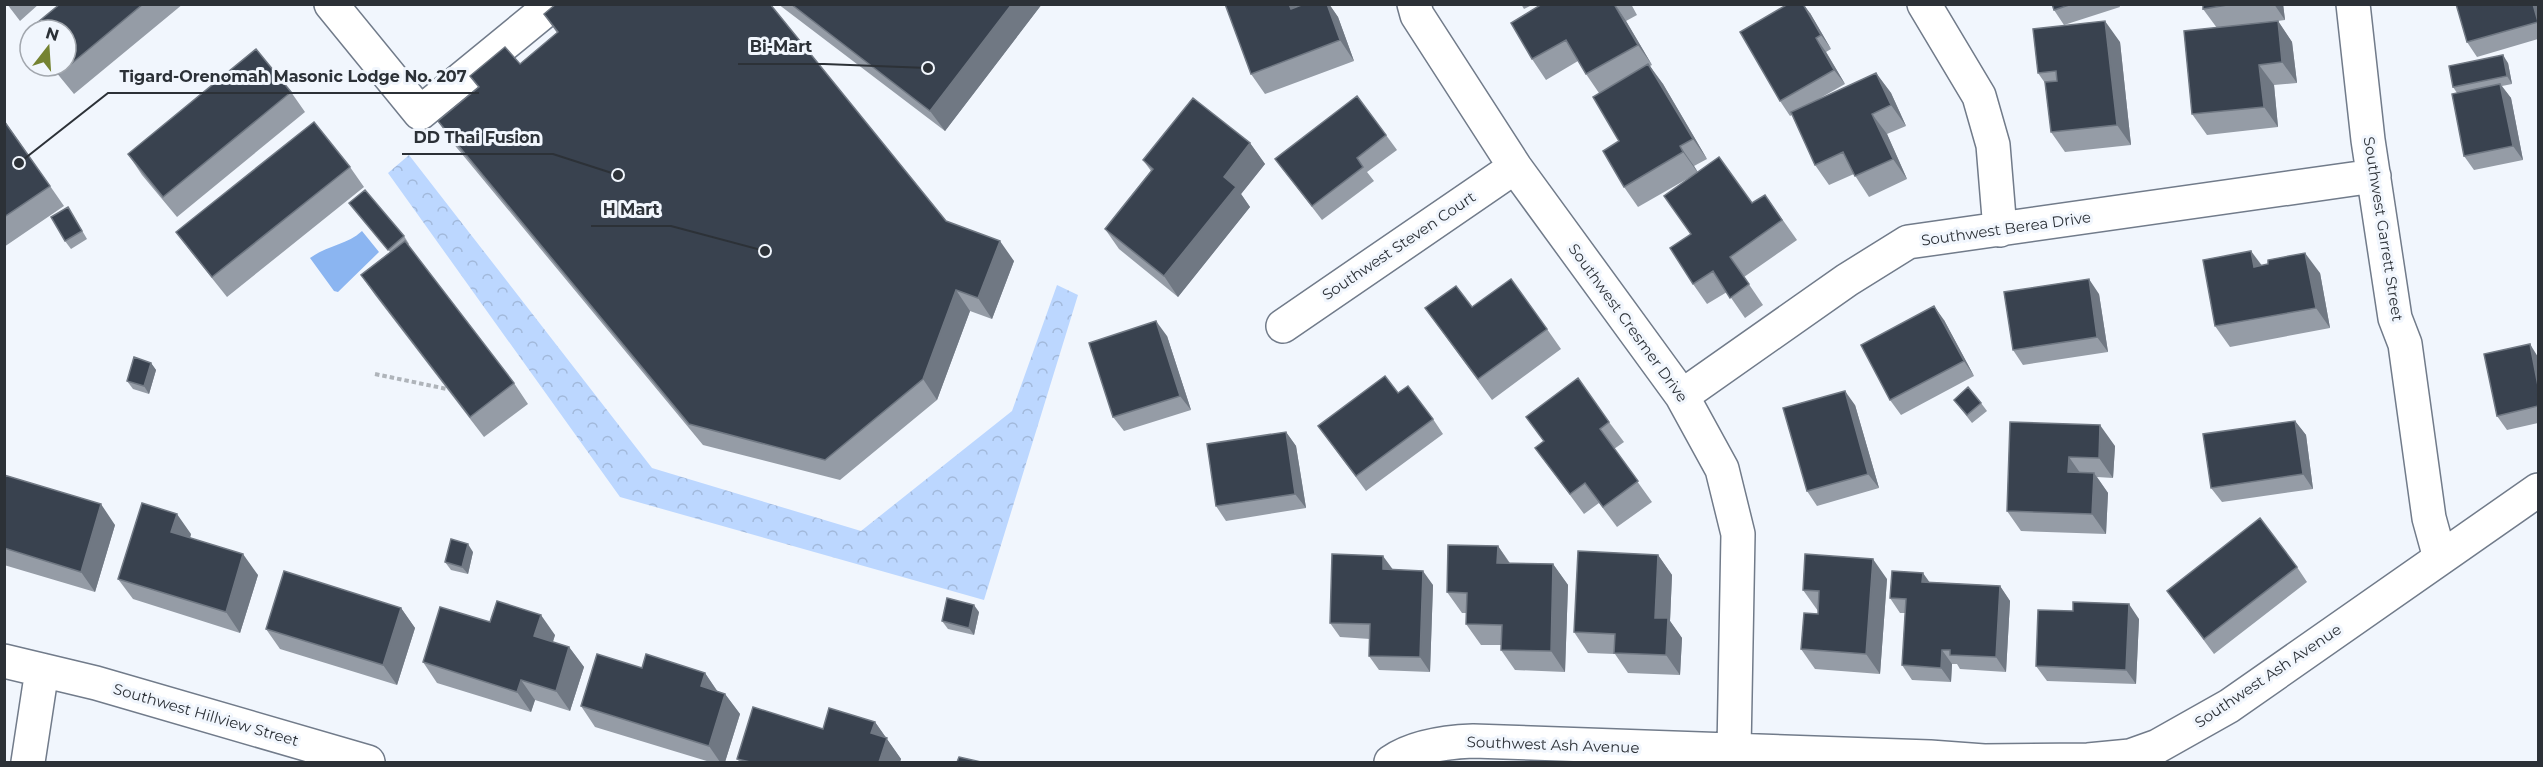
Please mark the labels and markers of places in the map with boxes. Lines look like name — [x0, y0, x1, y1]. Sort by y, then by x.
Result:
callout: Bi-Mart — [738, 30, 824, 64]
callout: Tigard-Orenomah Masonic Lodge No. 207 — [108, 59, 479, 93]
callout: DD Thai Fusion — [402, 120, 553, 154]
callout: H Mart — [591, 192, 671, 226]

